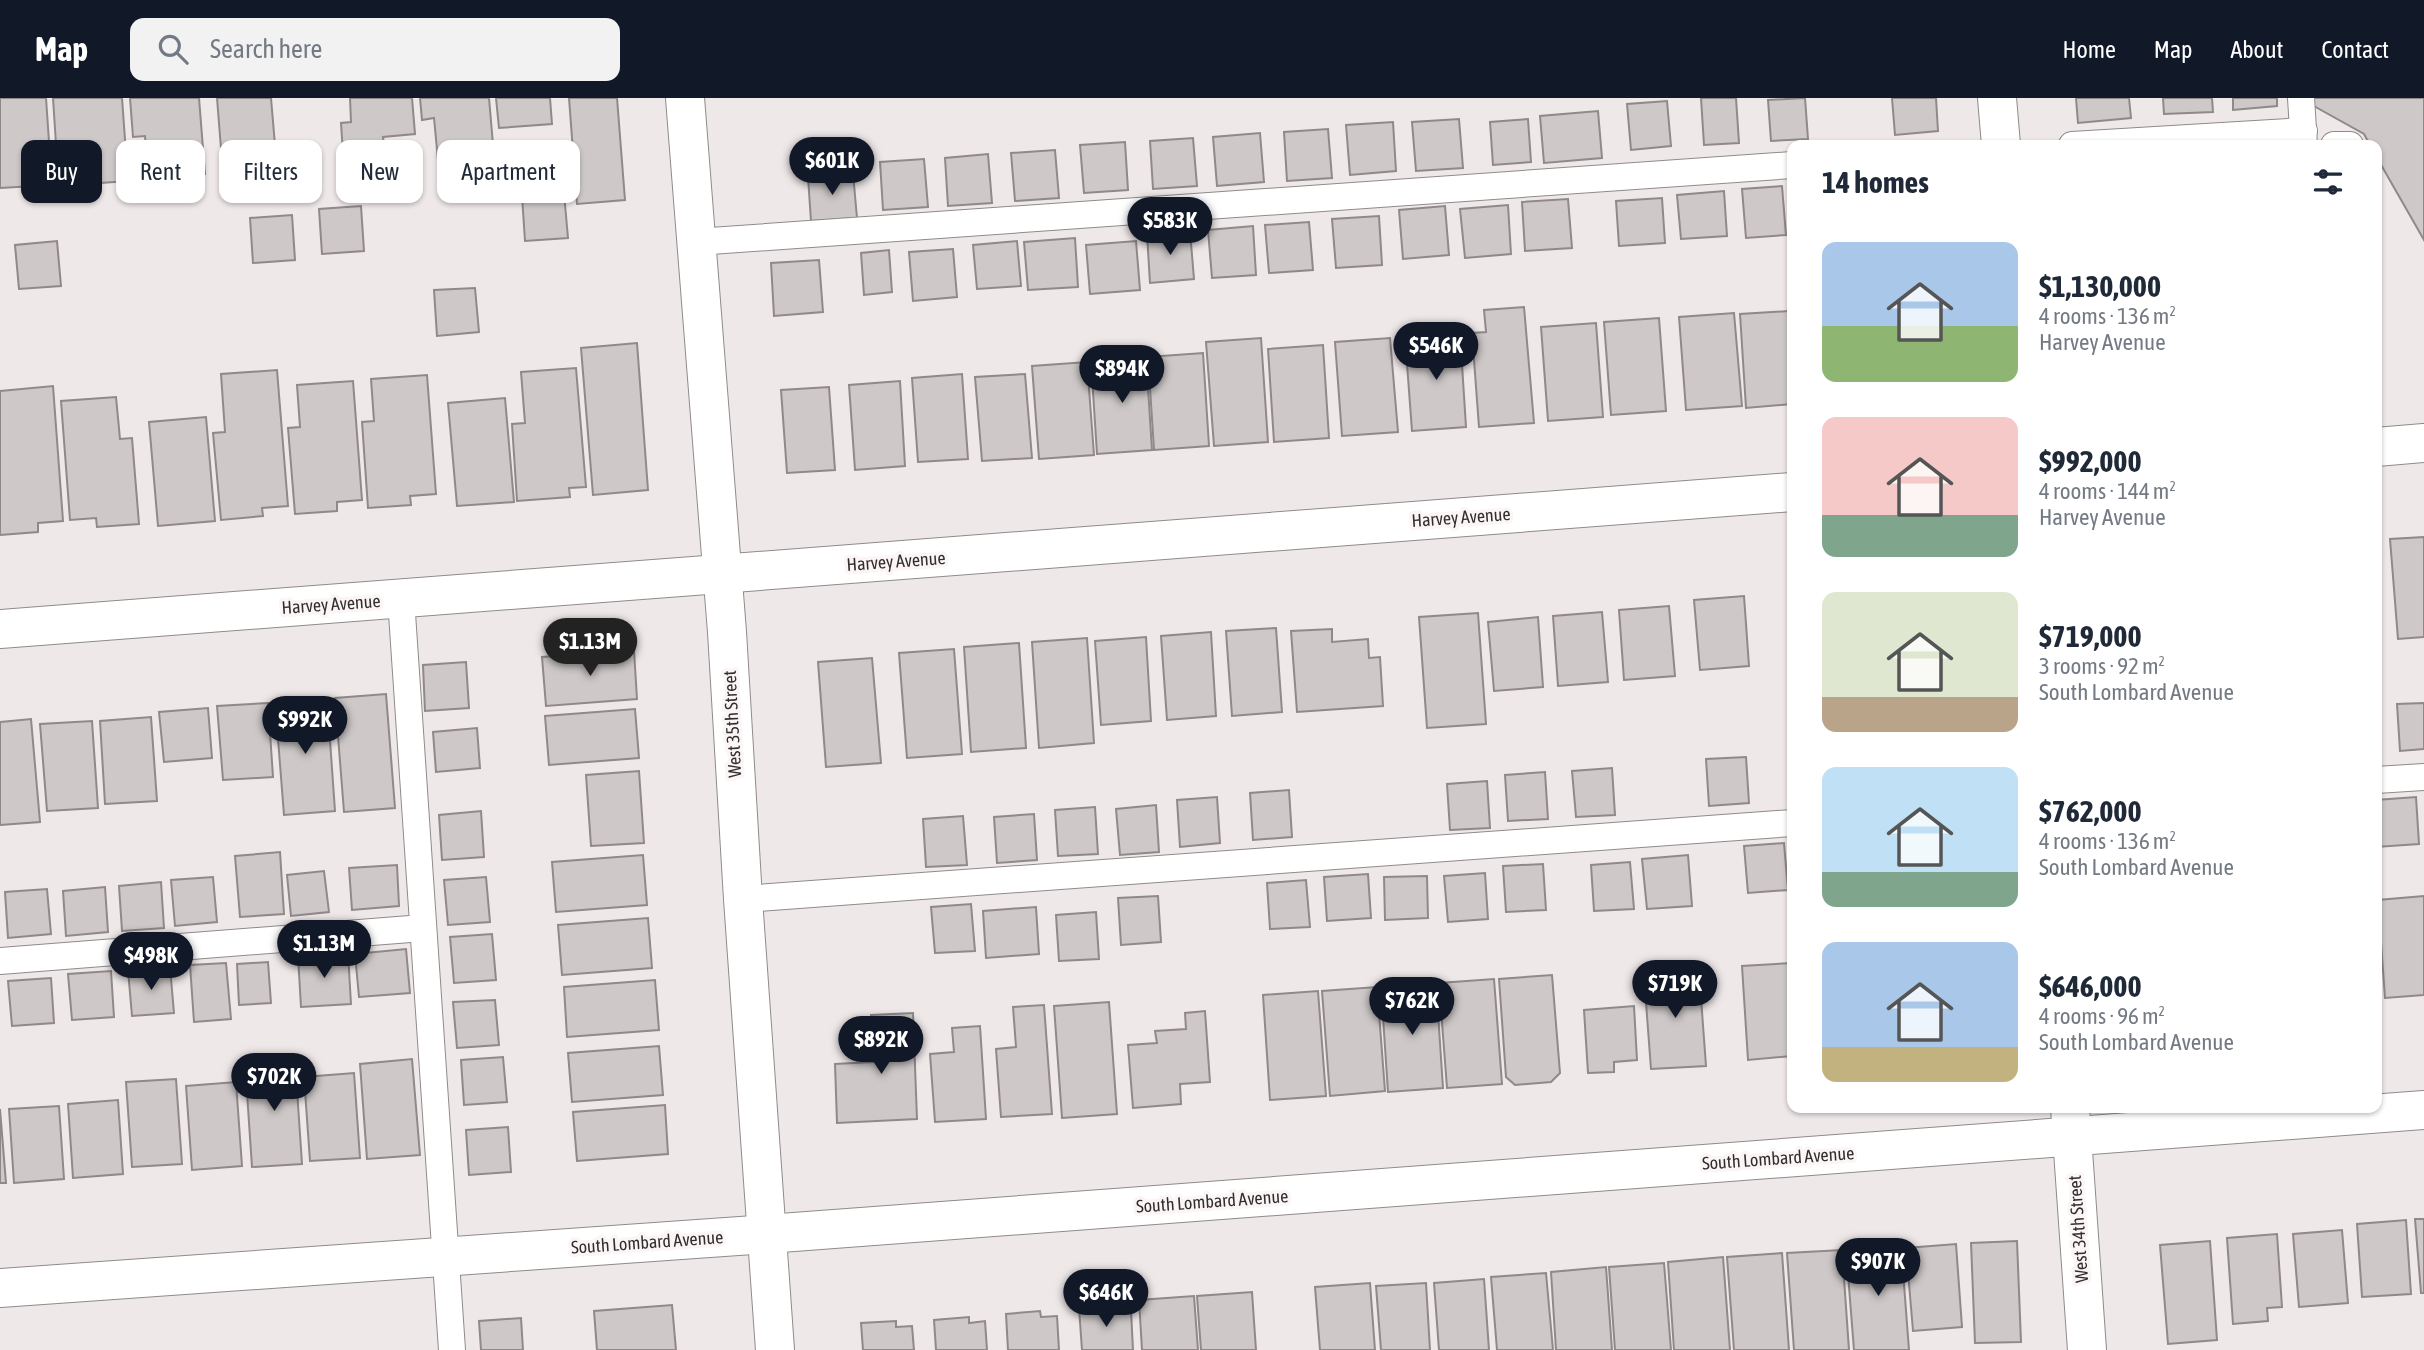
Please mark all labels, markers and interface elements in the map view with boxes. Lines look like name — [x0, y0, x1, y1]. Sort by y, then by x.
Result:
search box — [130, 18, 620, 81]
text: Map — [35, 30, 88, 68]
icon: search — [154, 30, 192, 68]
text: Search here — [210, 34, 322, 64]
text: Home — [2062, 36, 2116, 63]
text: Map — [2154, 36, 2192, 63]
text: About — [2230, 36, 2283, 63]
text: Contact — [2321, 36, 2389, 63]
pin: $601K — [783, 138, 881, 197]
chip: Buy — [21, 140, 102, 203]
chip: Rent — [116, 140, 205, 203]
chip: Filters — [219, 140, 322, 203]
chip: New — [336, 140, 423, 203]
chip: Apartment — [437, 140, 580, 203]
text: $601K — [805, 147, 859, 173]
icon: filters — [2309, 163, 2347, 201]
text: 14 homes — [1822, 165, 1929, 199]
pin: $583K — [1121, 198, 1219, 257]
text: $583K — [1143, 207, 1197, 233]
text: $1,130,000 — [2039, 269, 2161, 303]
icon: home — [1878, 270, 1962, 354]
text: 4 rooms · 136 m² — [2039, 303, 2176, 329]
pin: $546K — [1387, 322, 1485, 382]
text: Harvey Avenue — [2039, 329, 2166, 355]
text: $546K — [1409, 332, 1463, 358]
pin: $894K — [1073, 345, 1171, 405]
text: $894K — [1095, 355, 1149, 381]
text: $992,000 — [2039, 444, 2142, 478]
icon: home — [1878, 445, 1962, 529]
text: 4 rooms · 144 m² — [2039, 478, 2176, 504]
street label: Harvey Avenue — [1411, 503, 1511, 531]
text: Harvey Avenue — [2039, 504, 2166, 530]
street label: Harvey Avenue — [846, 547, 946, 575]
street label: Harvey Avenue — [281, 590, 381, 618]
pin: $1.13M — [533, 618, 647, 678]
text: $719,000 — [2039, 619, 2142, 653]
icon: home — [1878, 620, 1962, 704]
text: $1.13M — [559, 628, 621, 654]
text: 3 rooms · 92 m² — [2039, 653, 2165, 679]
street label: West 35th Street — [719, 670, 745, 778]
text: South Lombard Avenue — [2039, 679, 2234, 705]
pin: $992K — [256, 696, 354, 756]
text: $992K — [278, 706, 332, 732]
text: $762,000 — [2039, 794, 2142, 828]
icon: home — [1878, 795, 1962, 879]
text: 4 rooms · 136 m² — [2039, 828, 2176, 854]
text: South Lombard Avenue — [2039, 854, 2234, 880]
pin: $1.13M — [267, 920, 381, 980]
text: $1.13M — [293, 930, 355, 956]
pin: $498K — [102, 932, 200, 992]
text: $498K — [124, 942, 178, 968]
pin: $719K — [1626, 960, 1724, 1020]
text: $646,000 — [2039, 969, 2142, 1003]
text: $719K — [1648, 970, 1702, 996]
icon: home — [1878, 970, 1962, 1054]
pin: $762K — [1363, 978, 1461, 1037]
text: $762K — [1385, 987, 1439, 1013]
text: 4 rooms · 96 m² — [2039, 1003, 2165, 1029]
pin: $892K — [832, 1016, 930, 1076]
text: $892K — [854, 1026, 908, 1052]
text: South Lombard Avenue — [2039, 1029, 2234, 1055]
pin: $702K — [225, 1054, 323, 1113]
text: $702K — [247, 1063, 301, 1089]
street label: South Lombard Avenue — [1701, 1142, 1855, 1174]
street label: West 34th Street — [2064, 1175, 2092, 1283]
street label: South Lombard Avenue — [1135, 1185, 1289, 1217]
street label: South Lombard Avenue — [570, 1226, 724, 1258]
pin: $907K — [1829, 1238, 1927, 1298]
text: $907K — [1851, 1248, 1905, 1274]
pin: $646K — [1057, 1270, 1155, 1329]
text: $646K — [1079, 1279, 1133, 1305]

